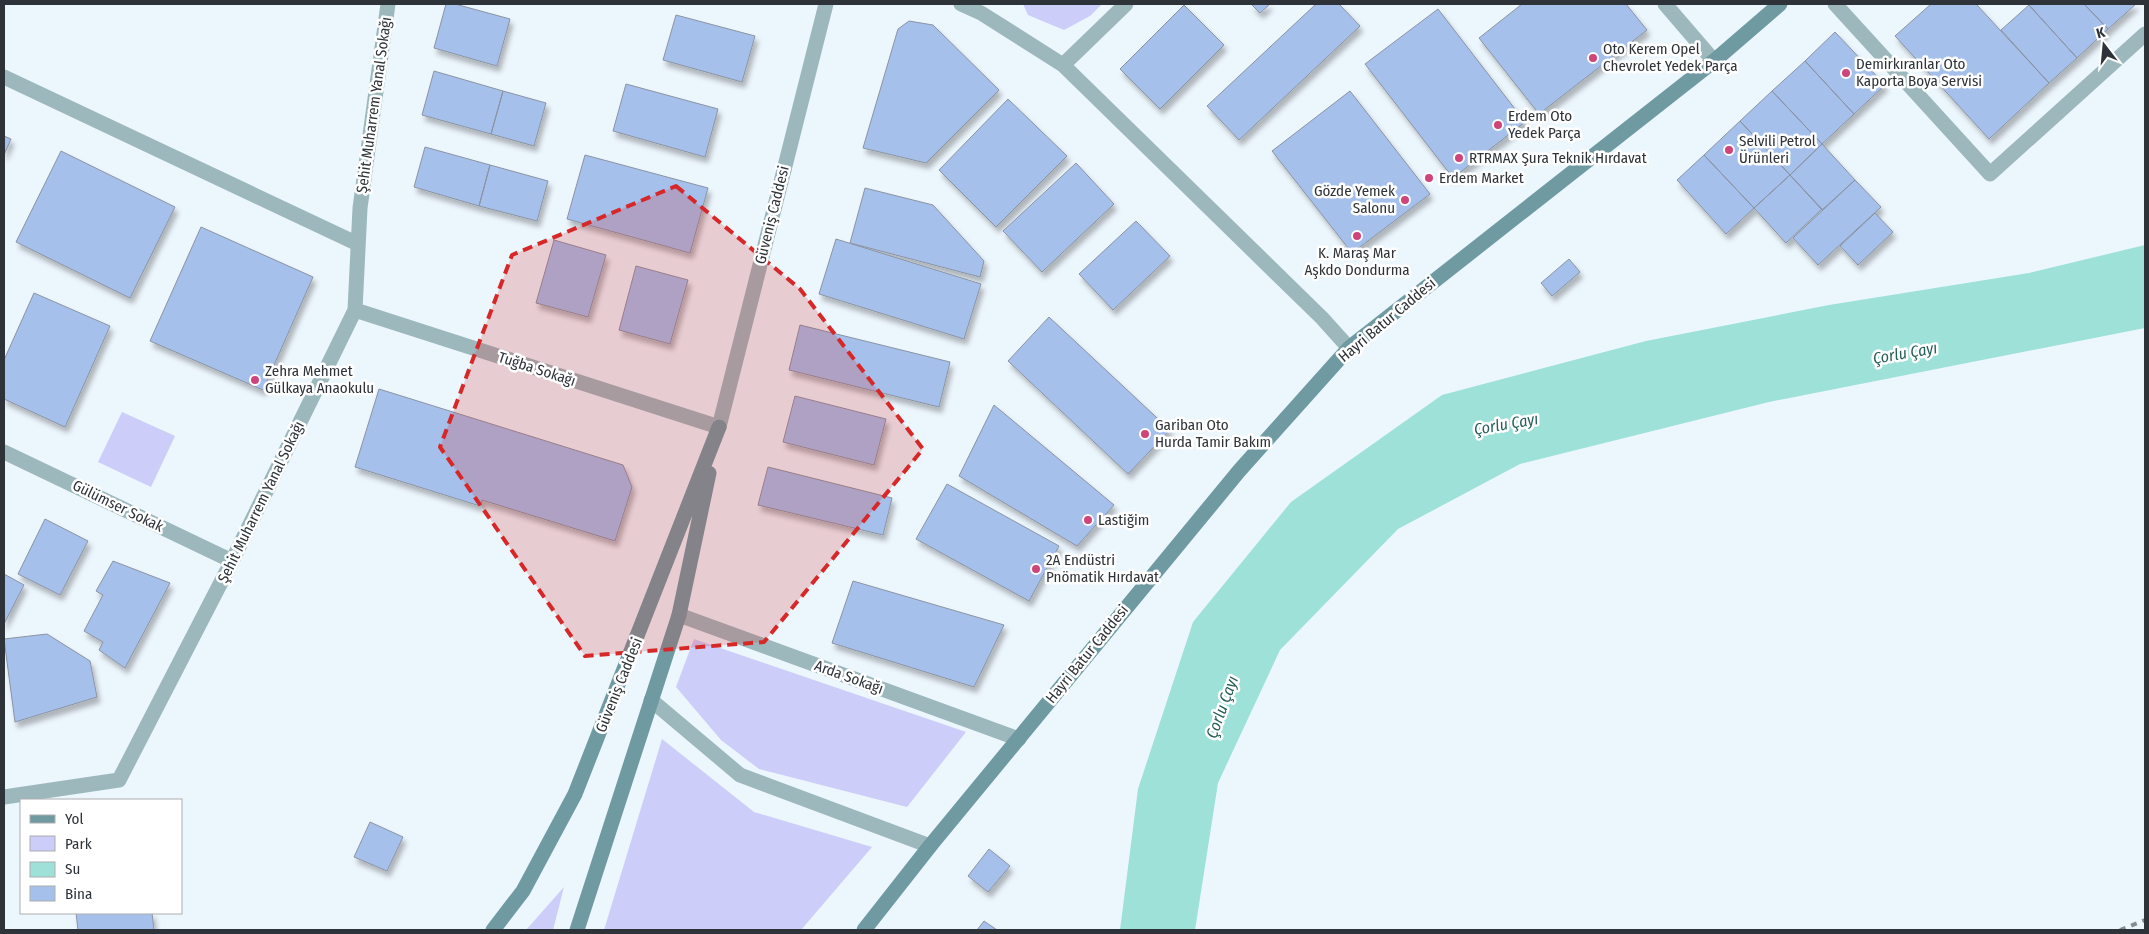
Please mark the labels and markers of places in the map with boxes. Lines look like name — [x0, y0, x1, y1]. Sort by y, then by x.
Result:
place label: Oto Kerem Opel Chevrolet Yedek Parça — [1603, 40, 1738, 75]
marker: Oto Kerem Opel Chevrolet Yedek Parça — [1587, 52, 1599, 64]
place label: Demirkıranlar Oto Kaporta Boya Servisi — [1856, 55, 1982, 90]
marker: Demirkıranlar Oto Kaporta Boya Servisi — [1840, 67, 1852, 79]
place label: Erdem Oto Yedek Parça — [1508, 107, 1581, 142]
marker: Erdem Oto Yedek Parça — [1492, 119, 1504, 131]
place label: Selvili Petrol Ürünleri — [1739, 132, 1816, 167]
marker: Selvili Petrol Ürünleri — [1723, 144, 1735, 156]
place label: RTRMAX Şura Teknik Hırdavat — [1469, 149, 1647, 167]
marker: RTRMAX Şura Teknik Hırdavat — [1453, 152, 1465, 164]
place label: Erdem Market — [1439, 169, 1524, 187]
marker: Erdem Market — [1423, 172, 1435, 184]
place label: Gözde Yemek Salonu — [1314, 182, 1395, 217]
marker: Gözde Yemek Salonu — [1399, 194, 1411, 206]
marker: K. Maraş Mar Aşkdo Dondurma — [1351, 230, 1363, 242]
place label: K. Maraş Mar Aşkdo Dondurma — [1304, 244, 1410, 279]
place label: Zehra Mehmet Gülkaya Anaokulu — [265, 362, 374, 397]
marker: Zehra Mehmet Gülkaya Anaokulu — [249, 374, 261, 386]
place label: Gariban Oto Hurda Tamir Bakım — [1155, 416, 1271, 451]
marker: Gariban Oto Hurda Tamir Bakım — [1139, 428, 1151, 440]
place label: Lastiğim — [1098, 511, 1149, 529]
marker: Lastiğim — [1082, 514, 1094, 526]
place label: 2A Endüstri Pnömatik Hırdavat — [1046, 551, 1159, 586]
marker: 2A Endüstri Pnömatik Hırdavat — [1030, 563, 1042, 575]

